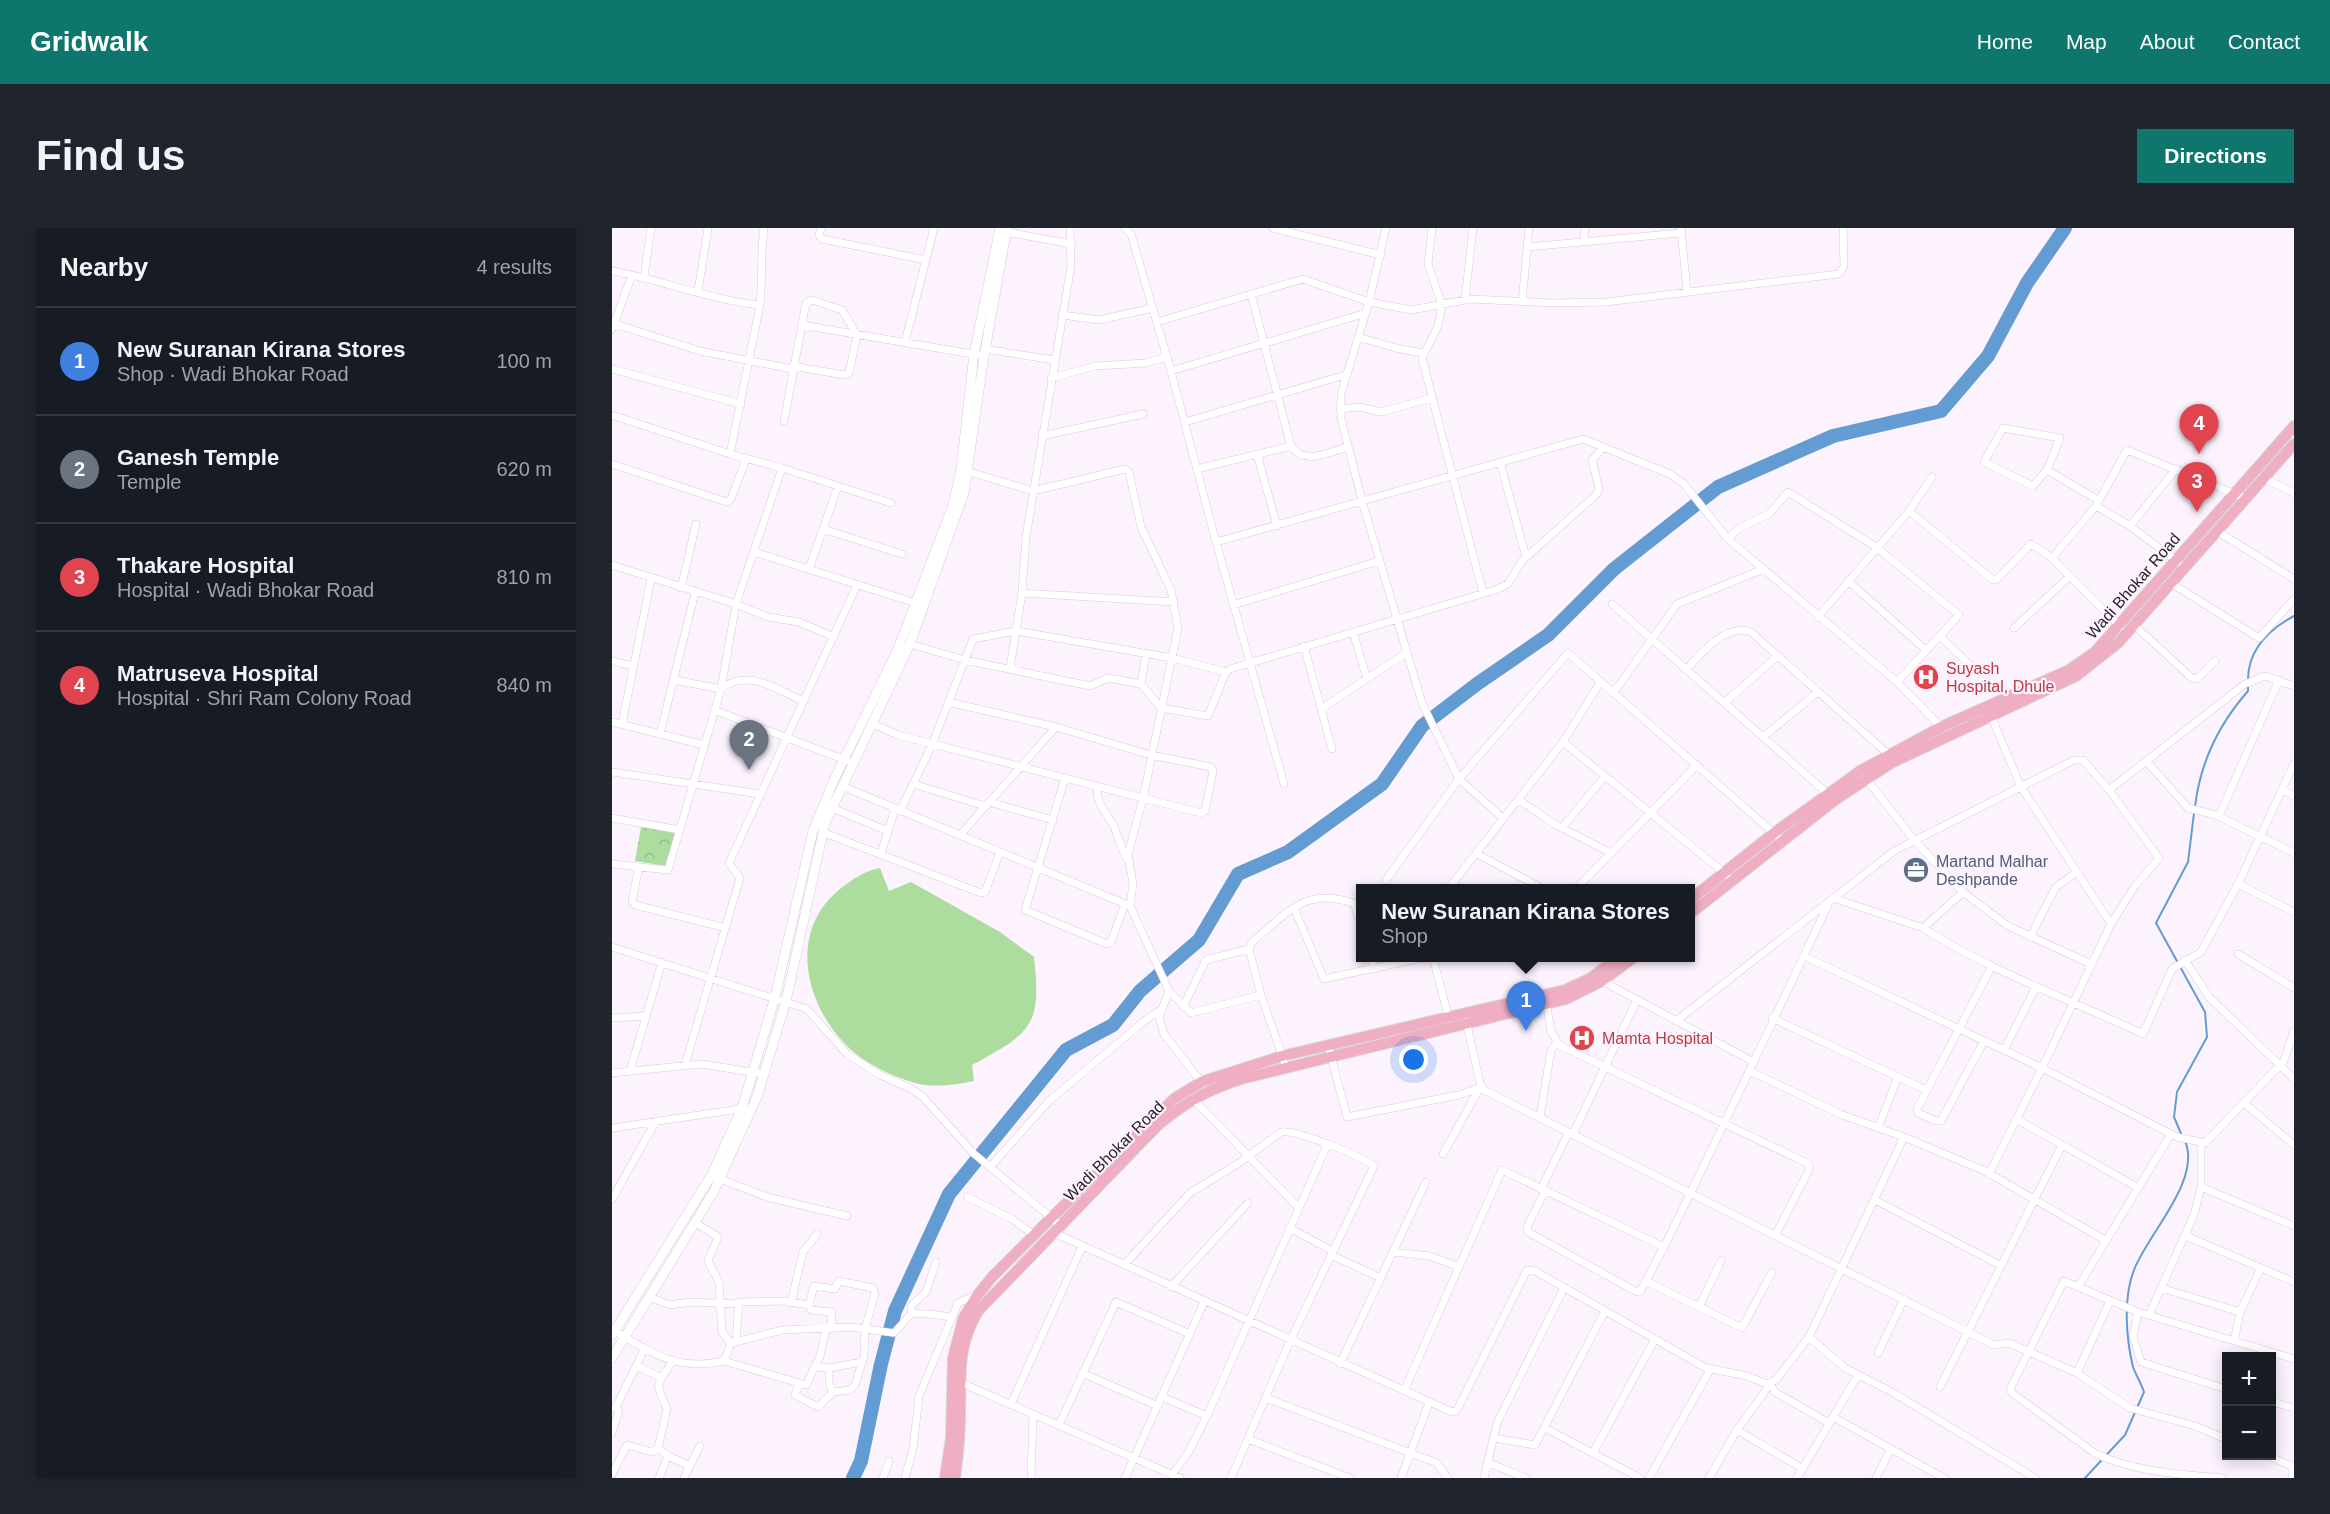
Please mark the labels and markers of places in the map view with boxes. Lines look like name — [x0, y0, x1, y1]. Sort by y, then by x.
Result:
pin: 4 — [2180, 404, 2218, 454]
pin: 3 — [2178, 462, 2216, 512]
place label: Suyash Hospital, Dhule — [1946, 660, 2055, 695]
hospital icon: Suyash Hospital, Dhule — [1911, 662, 1941, 692]
pin: 2 — [730, 720, 768, 770]
place label: Martand Malhar Deshpande — [1936, 853, 2049, 888]
office icon: Martand Malhar Deshpande — [1901, 855, 1931, 885]
pin: 1 — [1506, 982, 1546, 1031]
hospital icon: Mamta Hospital — [1567, 1023, 1597, 1053]
place label: Mamta Hospital — [1602, 1030, 1713, 1047]

